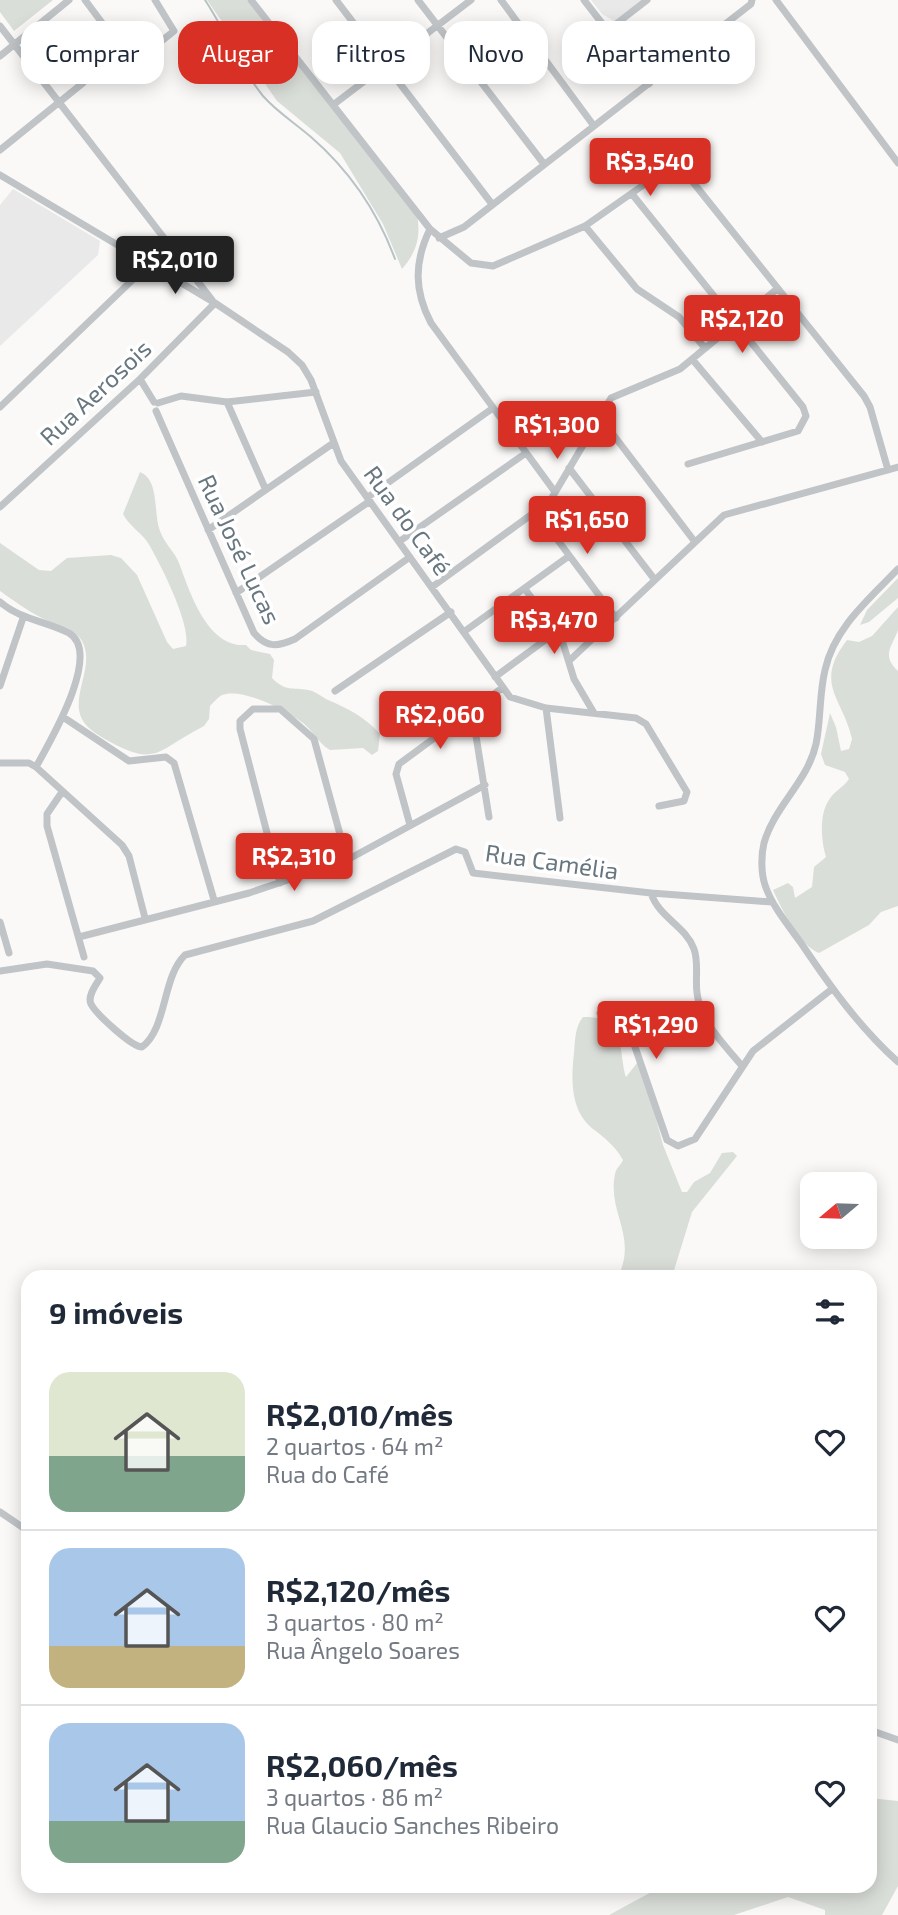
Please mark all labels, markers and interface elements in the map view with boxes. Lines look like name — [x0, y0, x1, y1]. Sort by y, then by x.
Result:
chip: Comprar — [21, 21, 164, 84]
chip: Alugar — [178, 21, 298, 84]
chip: Filtros — [312, 21, 430, 84]
chip: Novo — [444, 21, 548, 84]
chip: Apartamento — [562, 21, 755, 84]
pin: R$3,540 — [585, 138, 715, 198]
text: R$3,540 — [606, 147, 694, 175]
pin: R$2,010 — [110, 236, 240, 296]
text: R$2,010 — [132, 245, 218, 273]
pin: R$2,120 — [677, 296, 807, 355]
text: R$2,120 — [700, 304, 784, 332]
street label: Rua Aerosois — [33, 333, 157, 451]
pin: R$1,300 — [492, 402, 622, 461]
text: R$1,300 — [514, 410, 600, 438]
street label: Rua do Café — [359, 460, 457, 580]
street label: Rua José Lucas — [193, 470, 287, 628]
pin: R$1,650 — [522, 496, 652, 556]
text: R$1,650 — [545, 505, 629, 533]
pin: R$3,470 — [489, 596, 619, 656]
text: R$3,470 — [510, 605, 598, 633]
pin: R$2,060 — [375, 692, 505, 751]
text: R$2,060 — [395, 700, 485, 728]
pin: R$2,310 — [229, 834, 359, 893]
street label: Rua Camélia — [484, 837, 620, 885]
text: R$2,310 — [252, 842, 336, 870]
pin: R$1,290 — [591, 1002, 721, 1061]
text: R$1,290 — [613, 1010, 699, 1038]
north arrow — [800, 1172, 877, 1250]
map controls — [800, 1172, 877, 1249]
icon: filters — [811, 1293, 849, 1331]
text: 9 imóveis — [49, 1294, 183, 1330]
text: R$2,010/mês — [266, 1396, 453, 1432]
icon: home — [105, 1400, 189, 1484]
icon: heart — [811, 1423, 849, 1461]
text: 2 quartos · 64 m² — [266, 1432, 443, 1460]
text: Rua do Café — [266, 1460, 389, 1488]
text: R$2,120/mês — [266, 1572, 450, 1608]
icon: home — [105, 1576, 189, 1660]
icon: heart — [811, 1599, 849, 1637]
text: 3 quartos · 80 m² — [266, 1608, 444, 1636]
text: Rua Ângelo Soares — [266, 1636, 460, 1664]
text: R$2,060/mês — [266, 1747, 458, 1783]
icon: home — [105, 1751, 189, 1835]
icon: heart — [811, 1774, 849, 1812]
text: 3 quartos · 86 m² — [266, 1783, 443, 1811]
text: Rua Glaucio Sanches Ribeiro — [266, 1811, 559, 1839]

